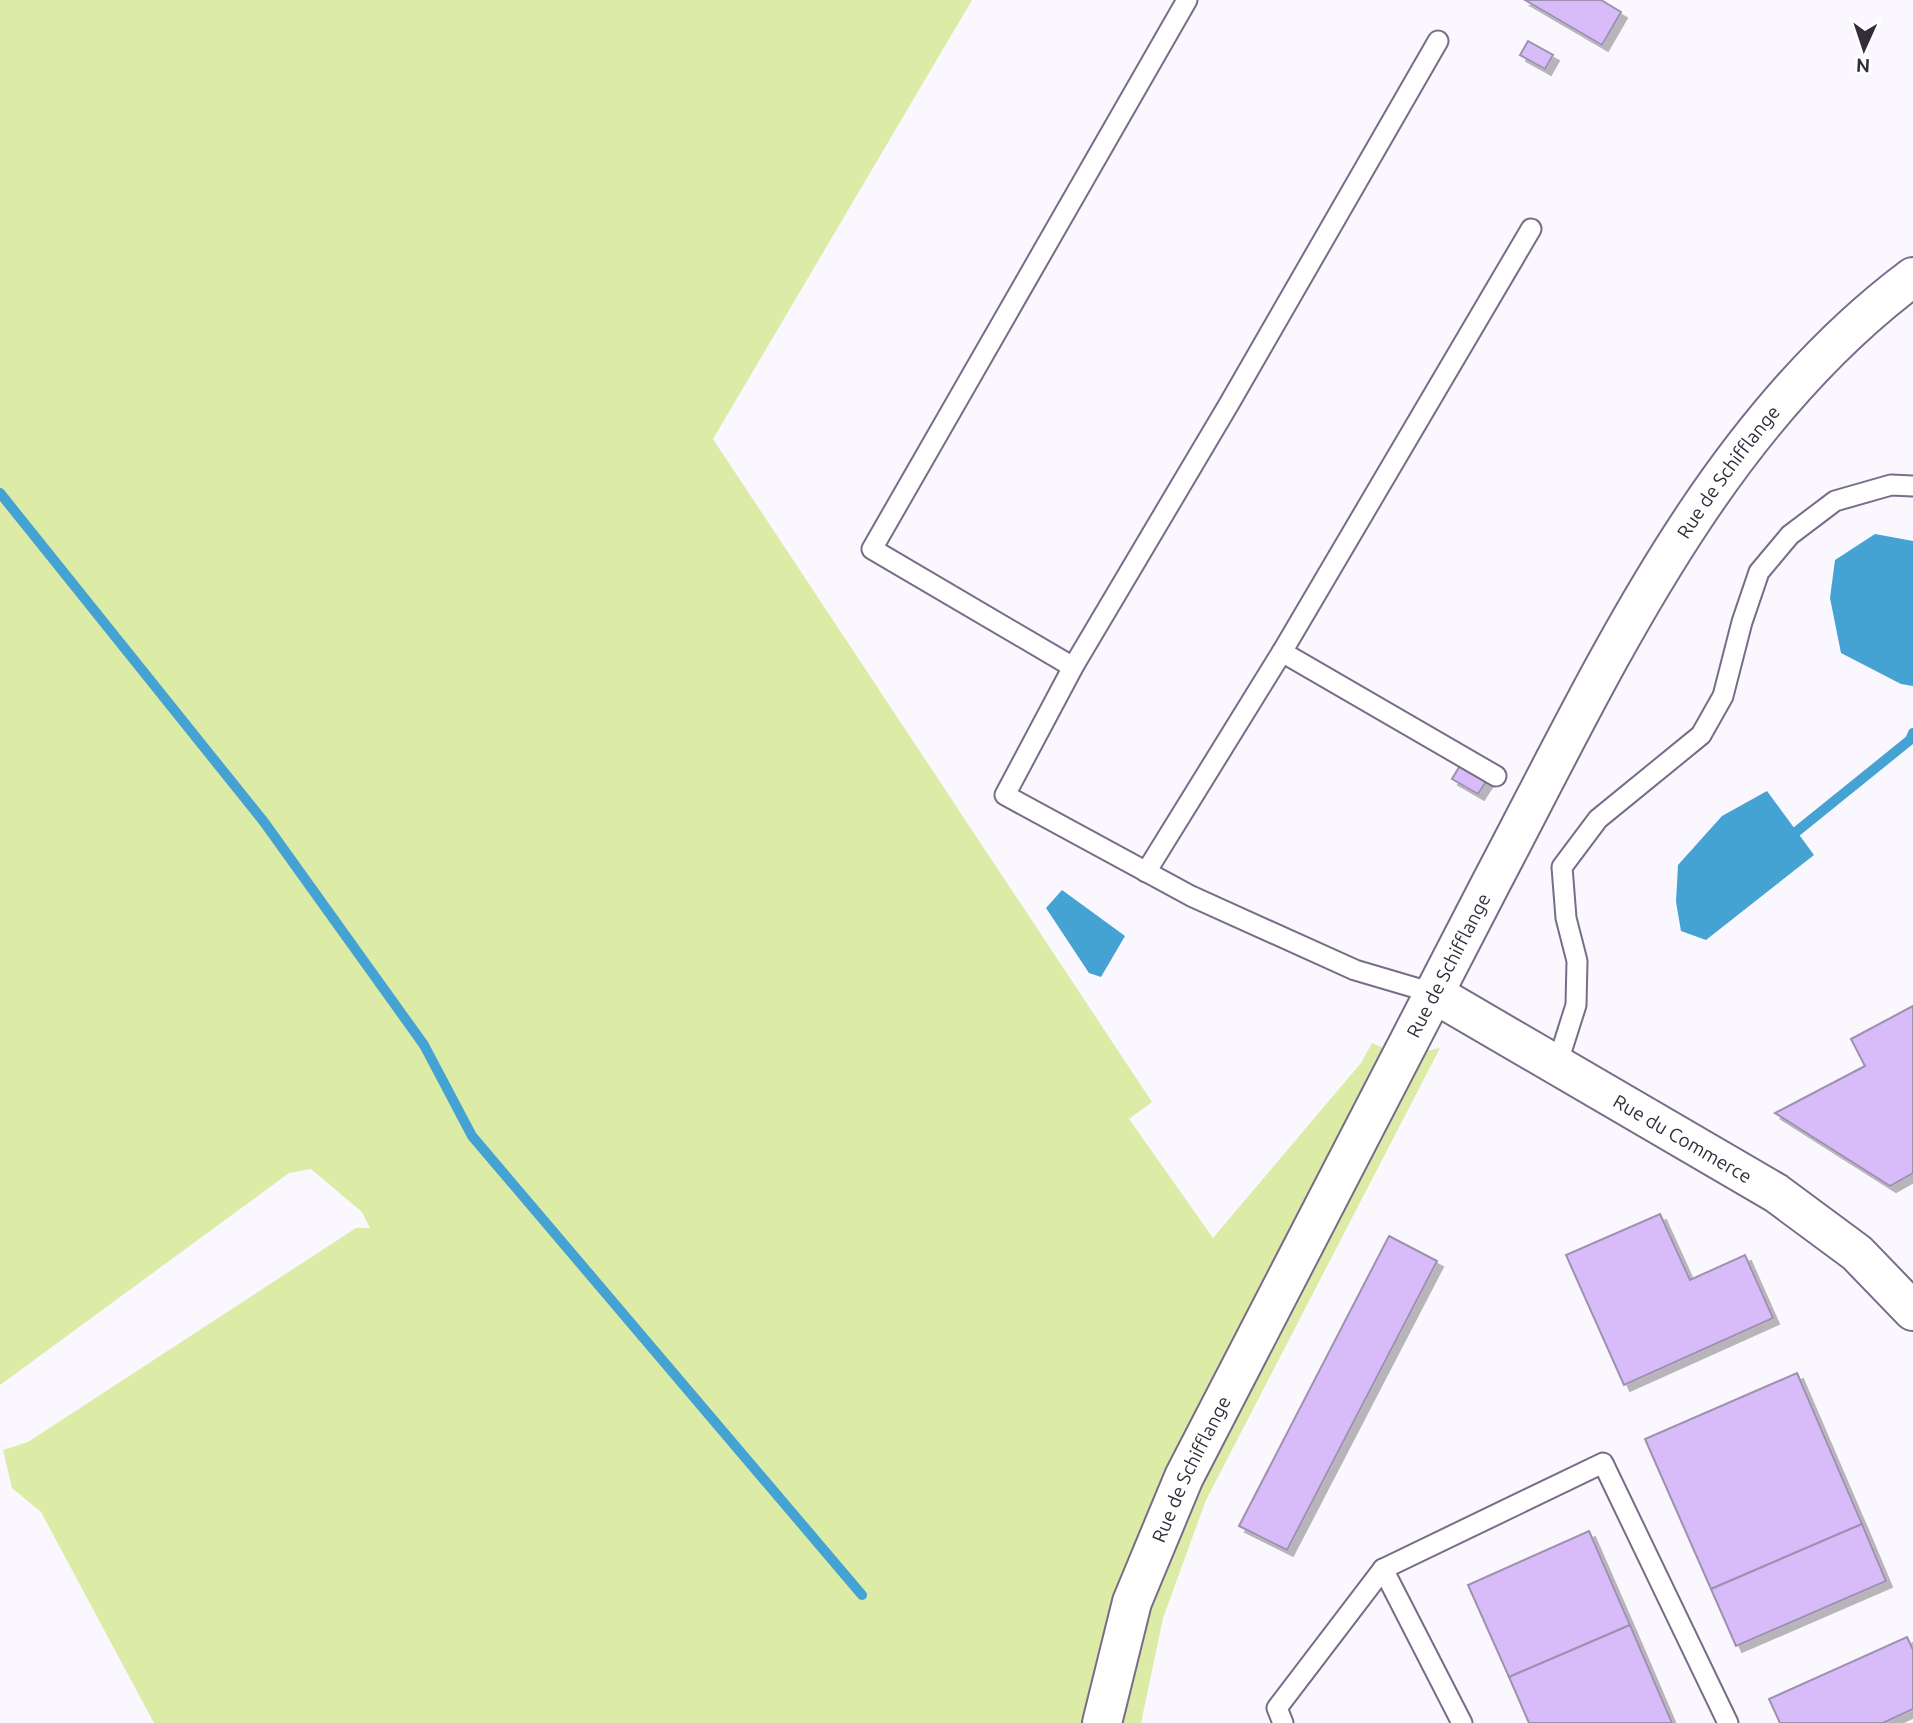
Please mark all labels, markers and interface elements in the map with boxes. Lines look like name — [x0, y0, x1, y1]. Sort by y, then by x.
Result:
north arrow — [1829, 14, 1899, 84]
text: N — [1855, 55, 1871, 77]
street label: Rue de Schifflange — [1672, 401, 1784, 542]
street label: Rue de Schifflange — [1402, 889, 1495, 1041]
street label: Rue du Commerce — [1610, 1090, 1756, 1187]
street label: Rue de Schifflange — [1147, 1392, 1235, 1546]

